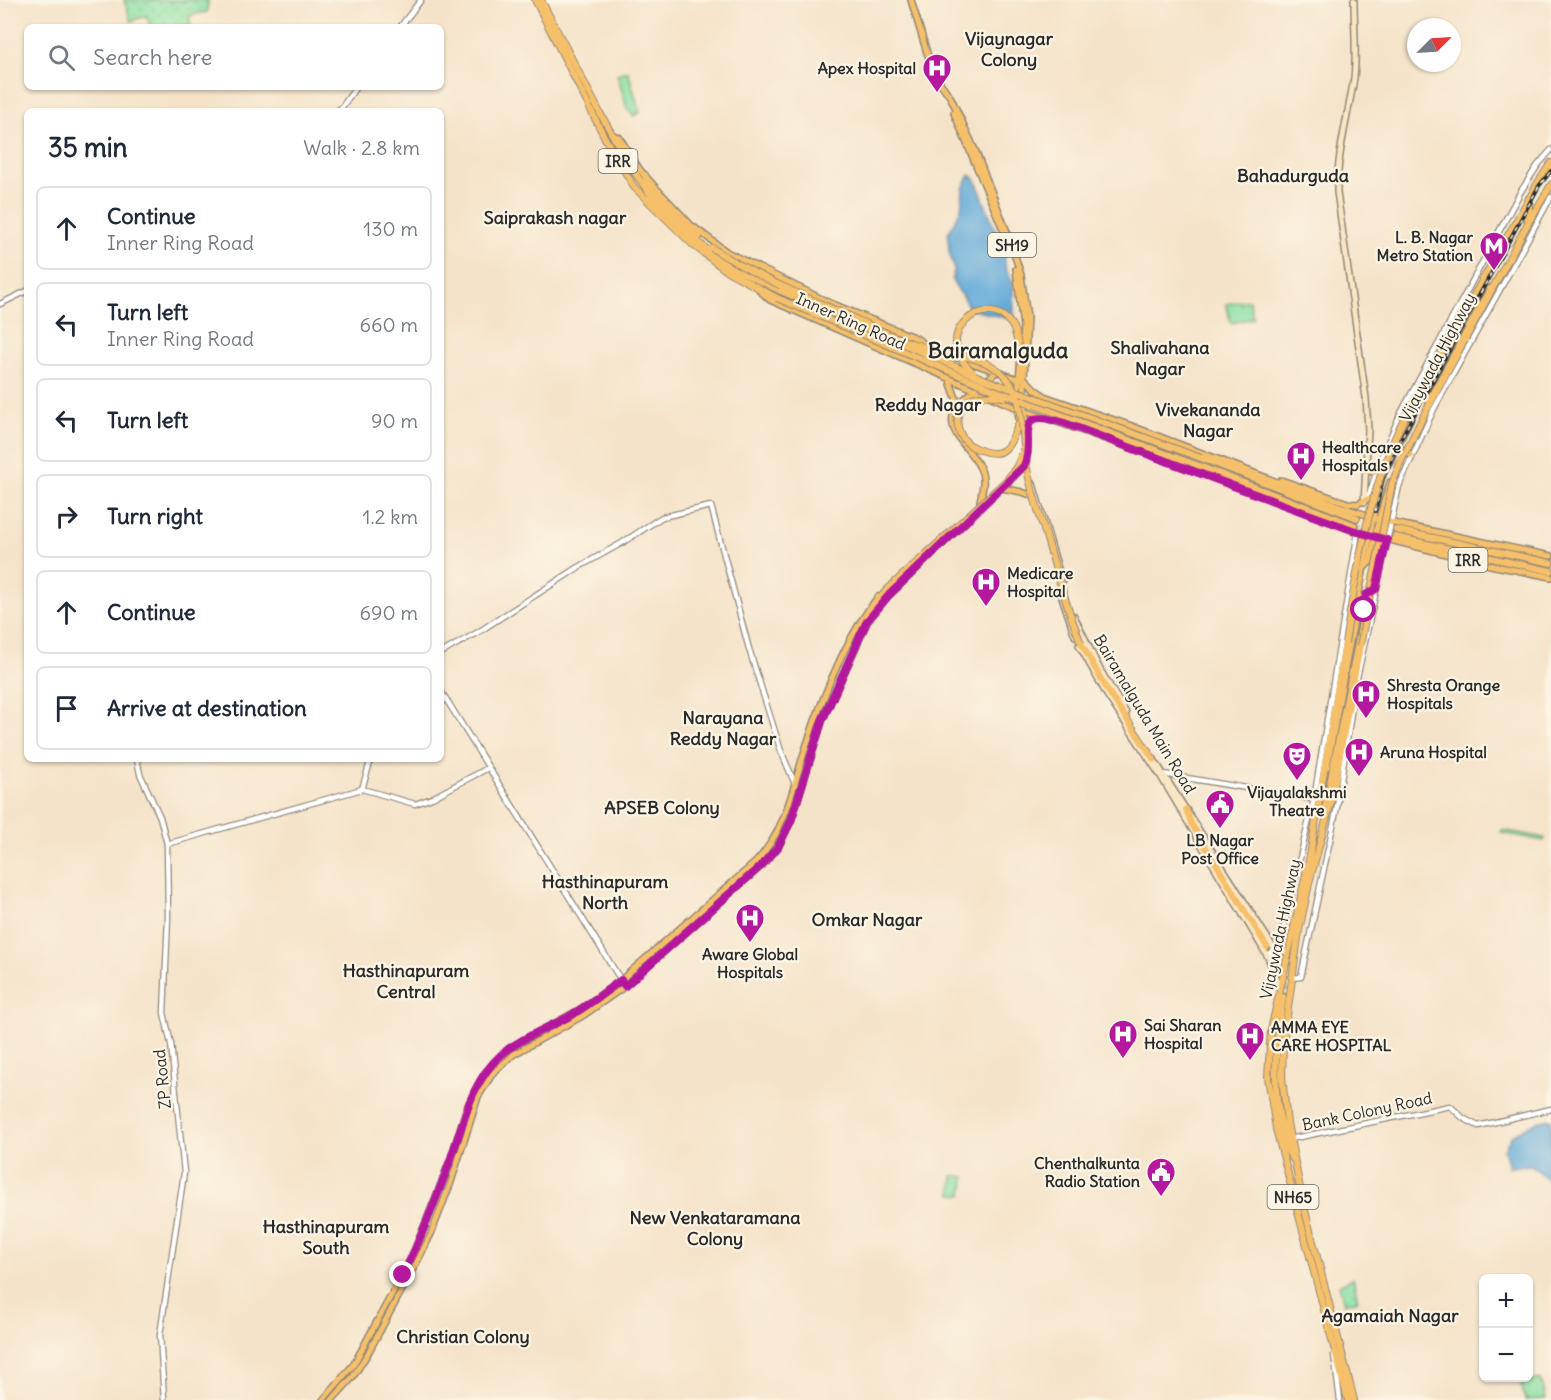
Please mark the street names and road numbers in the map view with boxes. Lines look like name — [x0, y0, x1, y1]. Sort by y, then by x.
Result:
road number: IRR — [598, 149, 638, 173]
road number: SH19 — [988, 233, 1036, 257]
street label: Inner Ring Road — [793, 288, 909, 354]
street label: Vijaywada Highway — [1395, 289, 1479, 425]
road number: IRR — [1448, 548, 1488, 572]
street label: Bairamalguda Main Road — [1090, 631, 1200, 797]
street label: Vijaywada Highway — [1255, 857, 1305, 1001]
street label: ZP Road — [149, 1048, 175, 1110]
street label: Bank Colony Road — [1300, 1087, 1434, 1135]
road number: NH65 — [1268, 1185, 1318, 1209]

